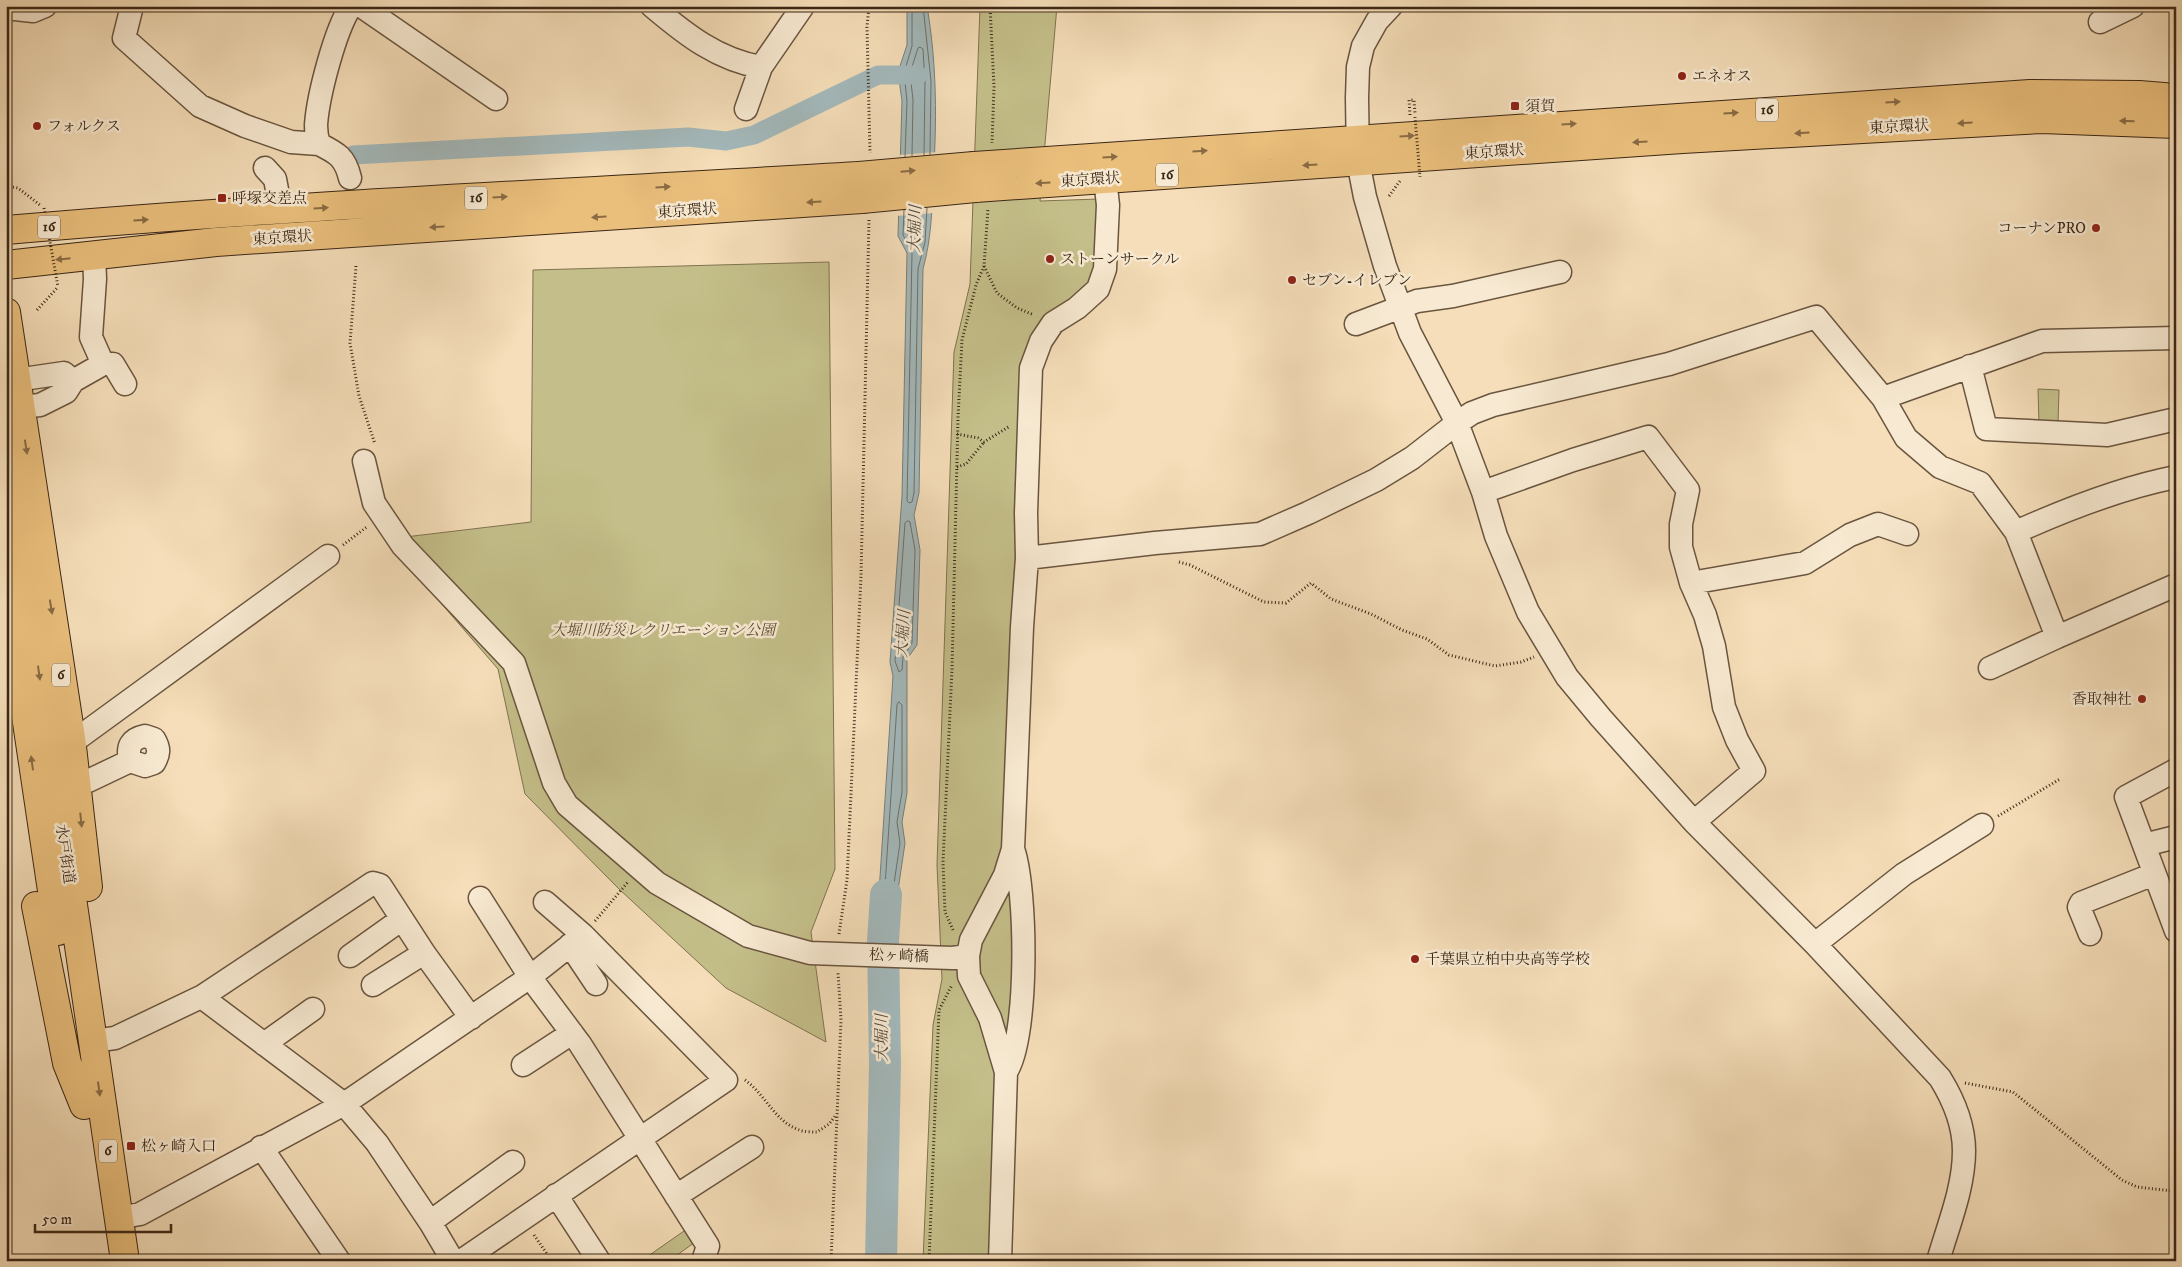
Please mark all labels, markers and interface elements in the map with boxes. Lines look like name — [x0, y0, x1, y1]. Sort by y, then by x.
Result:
place label: エネオス — [1692, 67, 1752, 86]
marker: エネオス — [1676, 70, 1688, 82]
place label: 須賀 — [1525, 97, 1555, 116]
road number: 16 — [1756, 98, 1778, 122]
one-way arrow — [1885, 98, 1901, 106]
marker: 須賀 — [1509, 100, 1521, 112]
one-way arrow — [1723, 108, 1739, 116]
street label: 東京環状 — [1869, 116, 1929, 138]
place label: フォルクス — [47, 117, 121, 136]
one-way arrow — [2119, 117, 2135, 125]
marker: フォルクス — [31, 120, 43, 132]
one-way arrow — [1561, 120, 1577, 128]
one-way arrow — [1956, 120, 1972, 128]
one-way arrow — [1794, 129, 1810, 137]
one-way arrow — [1399, 132, 1415, 140]
one-way arrow — [1632, 139, 1648, 147]
street label: 東京環状 — [1463, 140, 1525, 164]
one-way arrow — [1193, 147, 1209, 155]
one-way arrow — [1102, 153, 1118, 161]
one-way arrow — [1301, 161, 1317, 169]
road number: 16 — [1156, 164, 1178, 186]
one-way arrow — [900, 167, 916, 175]
street label: 東京環状 — [1059, 168, 1121, 192]
one-way arrow — [1035, 180, 1051, 188]
one-way arrow — [655, 183, 671, 191]
road number: 16 — [465, 187, 487, 210]
place label: 呼塚交差点 — [232, 189, 307, 208]
marker: 呼塚交差点 — [216, 192, 228, 204]
one-way arrow — [493, 192, 509, 200]
street label: 東京環状 — [656, 199, 718, 223]
one-way arrow — [806, 199, 822, 207]
one-way arrow — [313, 203, 329, 211]
water label: 大堀川 — [904, 203, 926, 253]
one-way arrow — [591, 213, 607, 221]
one-way arrow — [133, 215, 149, 223]
road number: 16 — [38, 216, 60, 238]
place label: コーナンPRO — [1998, 219, 2086, 238]
marker: コーナンPRO — [2090, 222, 2102, 234]
one-way arrow — [429, 224, 445, 232]
street label: 東京環状 — [251, 226, 313, 250]
place label: ストーンサークル — [1060, 250, 1179, 269]
marker: ストーンサークル — [1044, 253, 1056, 265]
one-way arrow — [54, 255, 70, 263]
place label: セブン-イレブン — [1302, 271, 1412, 290]
marker: セブン-イレブン — [1286, 274, 1298, 286]
one-way arrow — [23, 439, 31, 455]
one-way arrow — [47, 599, 55, 615]
water label: 大堀川 — [891, 607, 915, 659]
park label: 大堀川防災レクリエーション公園 — [551, 621, 778, 640]
road number: 6 — [52, 664, 70, 686]
one-way arrow — [36, 665, 44, 681]
place label: 香取神社 — [2072, 690, 2132, 709]
marker: 香取神社 — [2136, 693, 2148, 705]
one-way arrow — [28, 755, 36, 771]
one-way arrow — [77, 812, 85, 828]
street label: 水戸街道 — [51, 823, 79, 885]
street label: 松ヶ崎橋 — [869, 945, 929, 967]
place label: 千葉県立柏中央高等学校 — [1425, 950, 1590, 969]
marker: 千葉県立柏中央高等学校 — [1409, 953, 1421, 965]
water label: 大堀川 — [872, 1012, 892, 1062]
one-way arrow — [96, 1081, 104, 1097]
place label: 松ヶ崎入口 — [141, 1137, 216, 1156]
road number: 6 — [99, 1140, 117, 1162]
marker: 松ヶ崎入口 — [125, 1140, 137, 1152]
scale bar — [35, 1202, 171, 1234]
text: 50 m — [42, 1210, 72, 1229]

